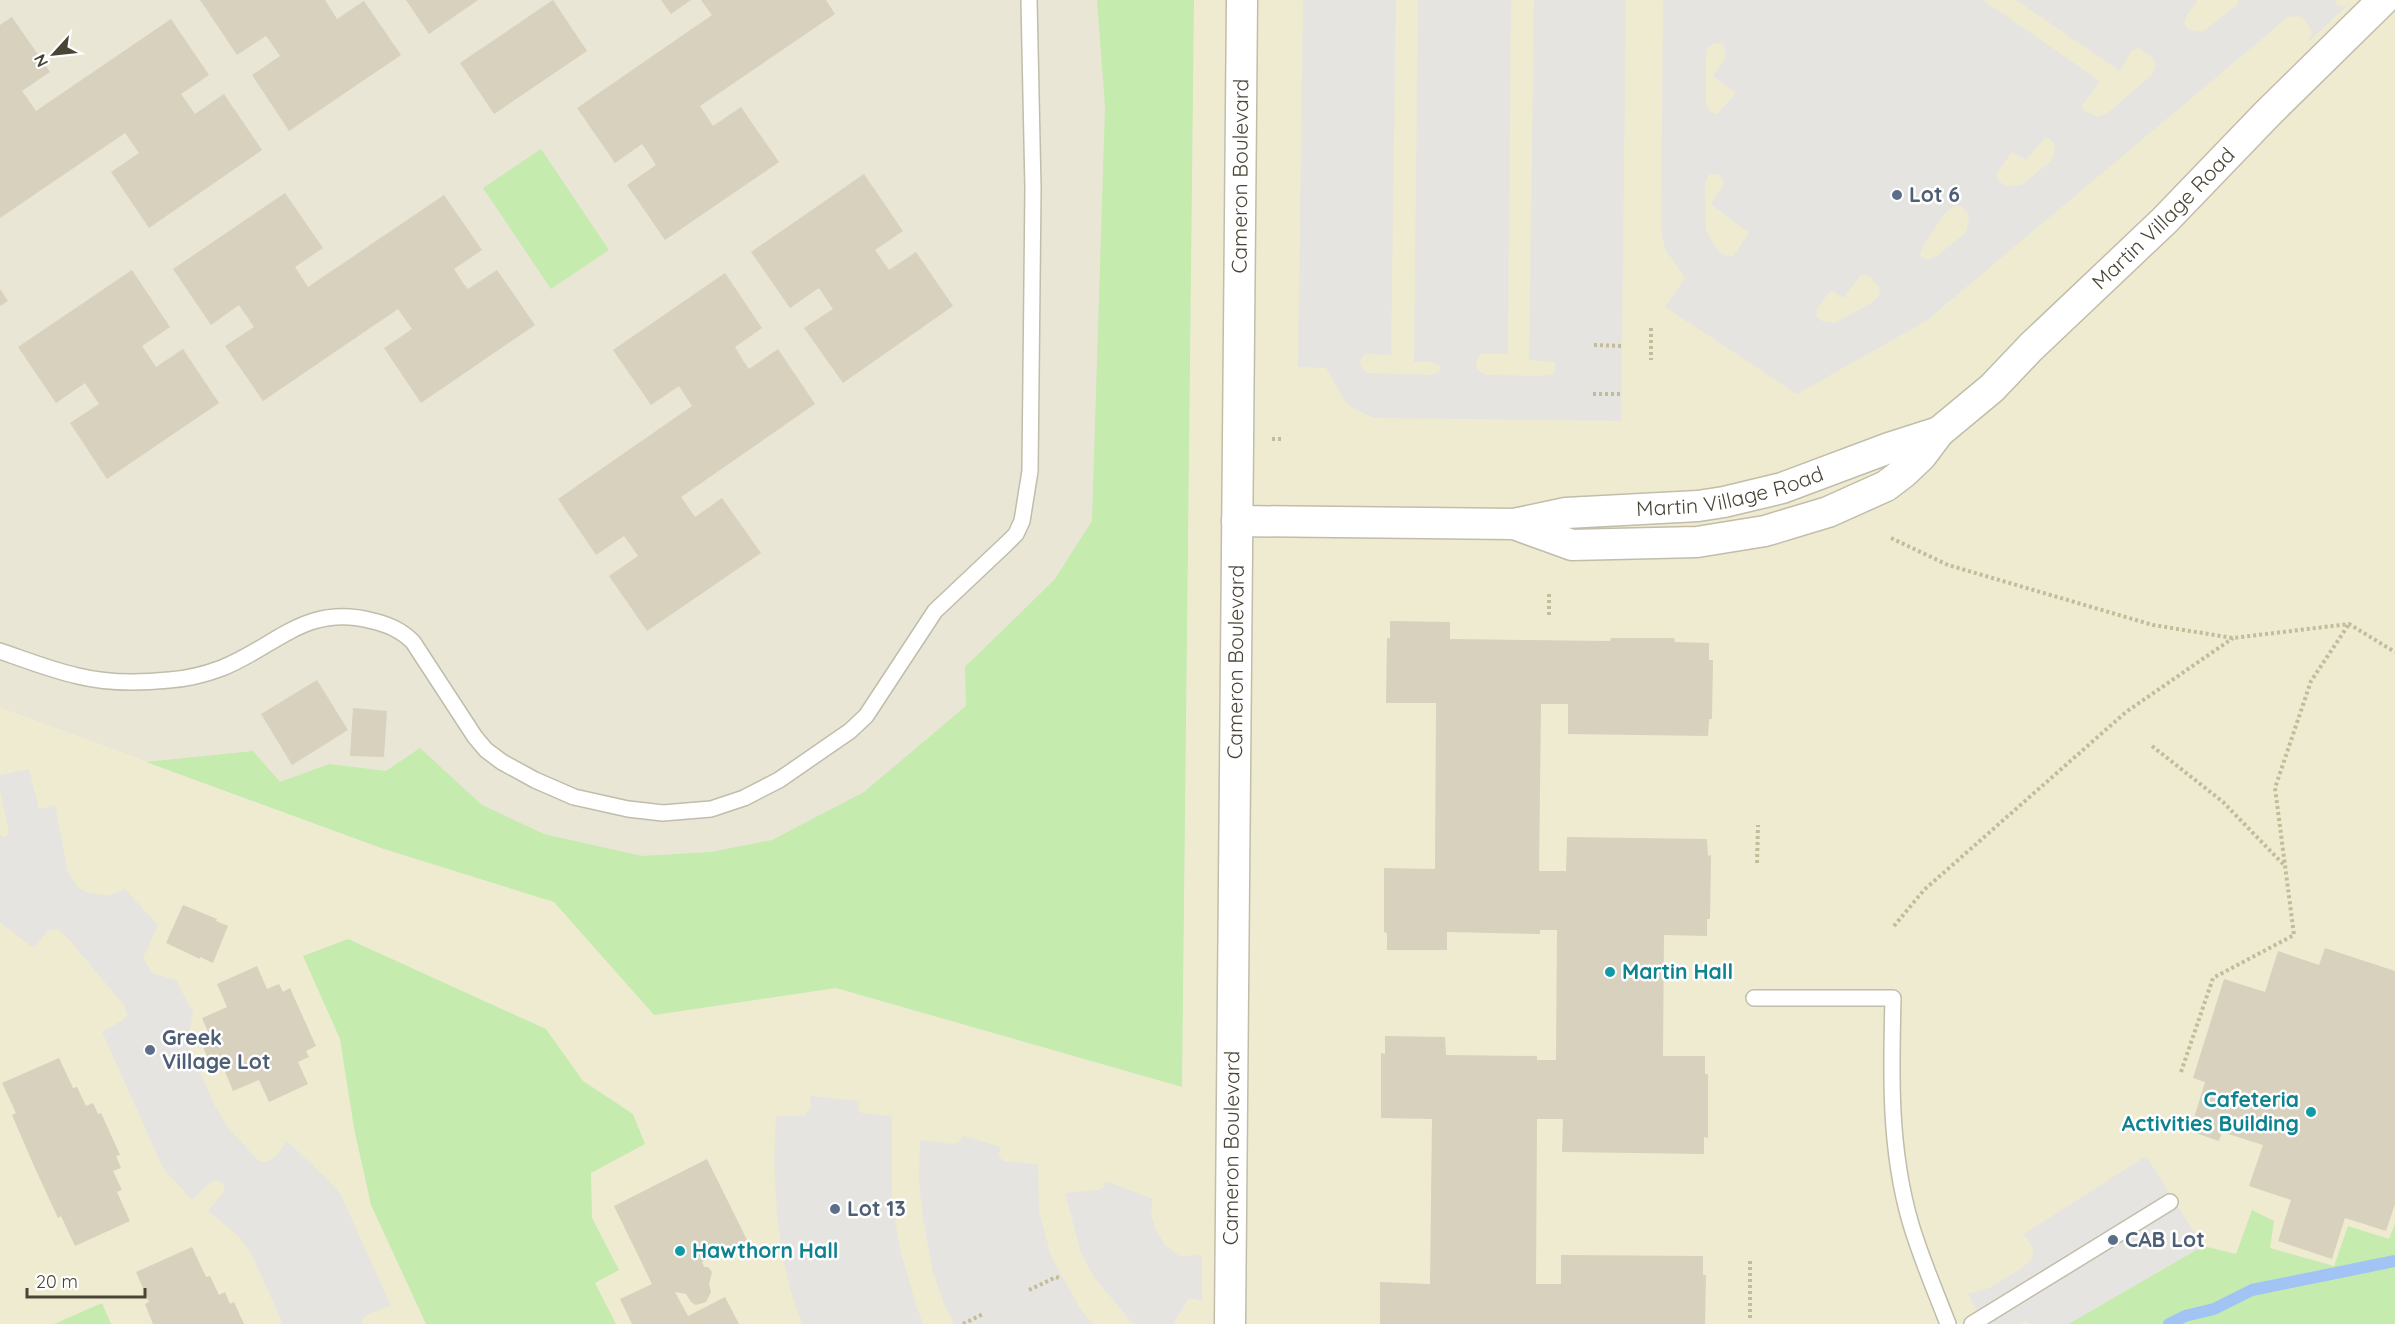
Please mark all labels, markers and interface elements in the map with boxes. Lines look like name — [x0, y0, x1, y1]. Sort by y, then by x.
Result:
north arrow — [24, 24, 84, 84]
text: N — [29, 51, 52, 71]
street label: Cameron Boulevard — [1226, 79, 1253, 273]
street label: Martin Village Road — [2086, 142, 2240, 294]
place label: Lot 6 — [1909, 181, 1960, 207]
marker: Lot 6 — [1890, 188, 1904, 202]
street label: Martin Village Road — [1635, 460, 1827, 521]
street label: Cameron Boulevard — [1221, 565, 1249, 759]
place label: Martin Hall — [1622, 958, 1733, 984]
marker: Martin Hall — [1603, 965, 1617, 979]
place label: Greek Village Lot — [162, 1024, 270, 1074]
marker: Greek Village Lot — [143, 1043, 157, 1057]
street label: Cameron Boulevard — [1217, 1051, 1244, 1245]
place label: Cafeteria Activities Building — [2122, 1086, 2299, 1136]
marker: Cafeteria Activities Building — [2304, 1105, 2318, 1119]
place label: Lot 13 — [847, 1195, 906, 1221]
marker: Lot 13 — [828, 1202, 842, 1216]
place label: CAB Lot — [2125, 1226, 2205, 1252]
marker: CAB Lot — [2106, 1233, 2120, 1247]
place label: Hawthorn Hall — [692, 1237, 838, 1263]
marker: Hawthorn Hall — [673, 1244, 687, 1258]
scale bar — [27, 1261, 146, 1299]
text: 20 m — [36, 1270, 78, 1293]

